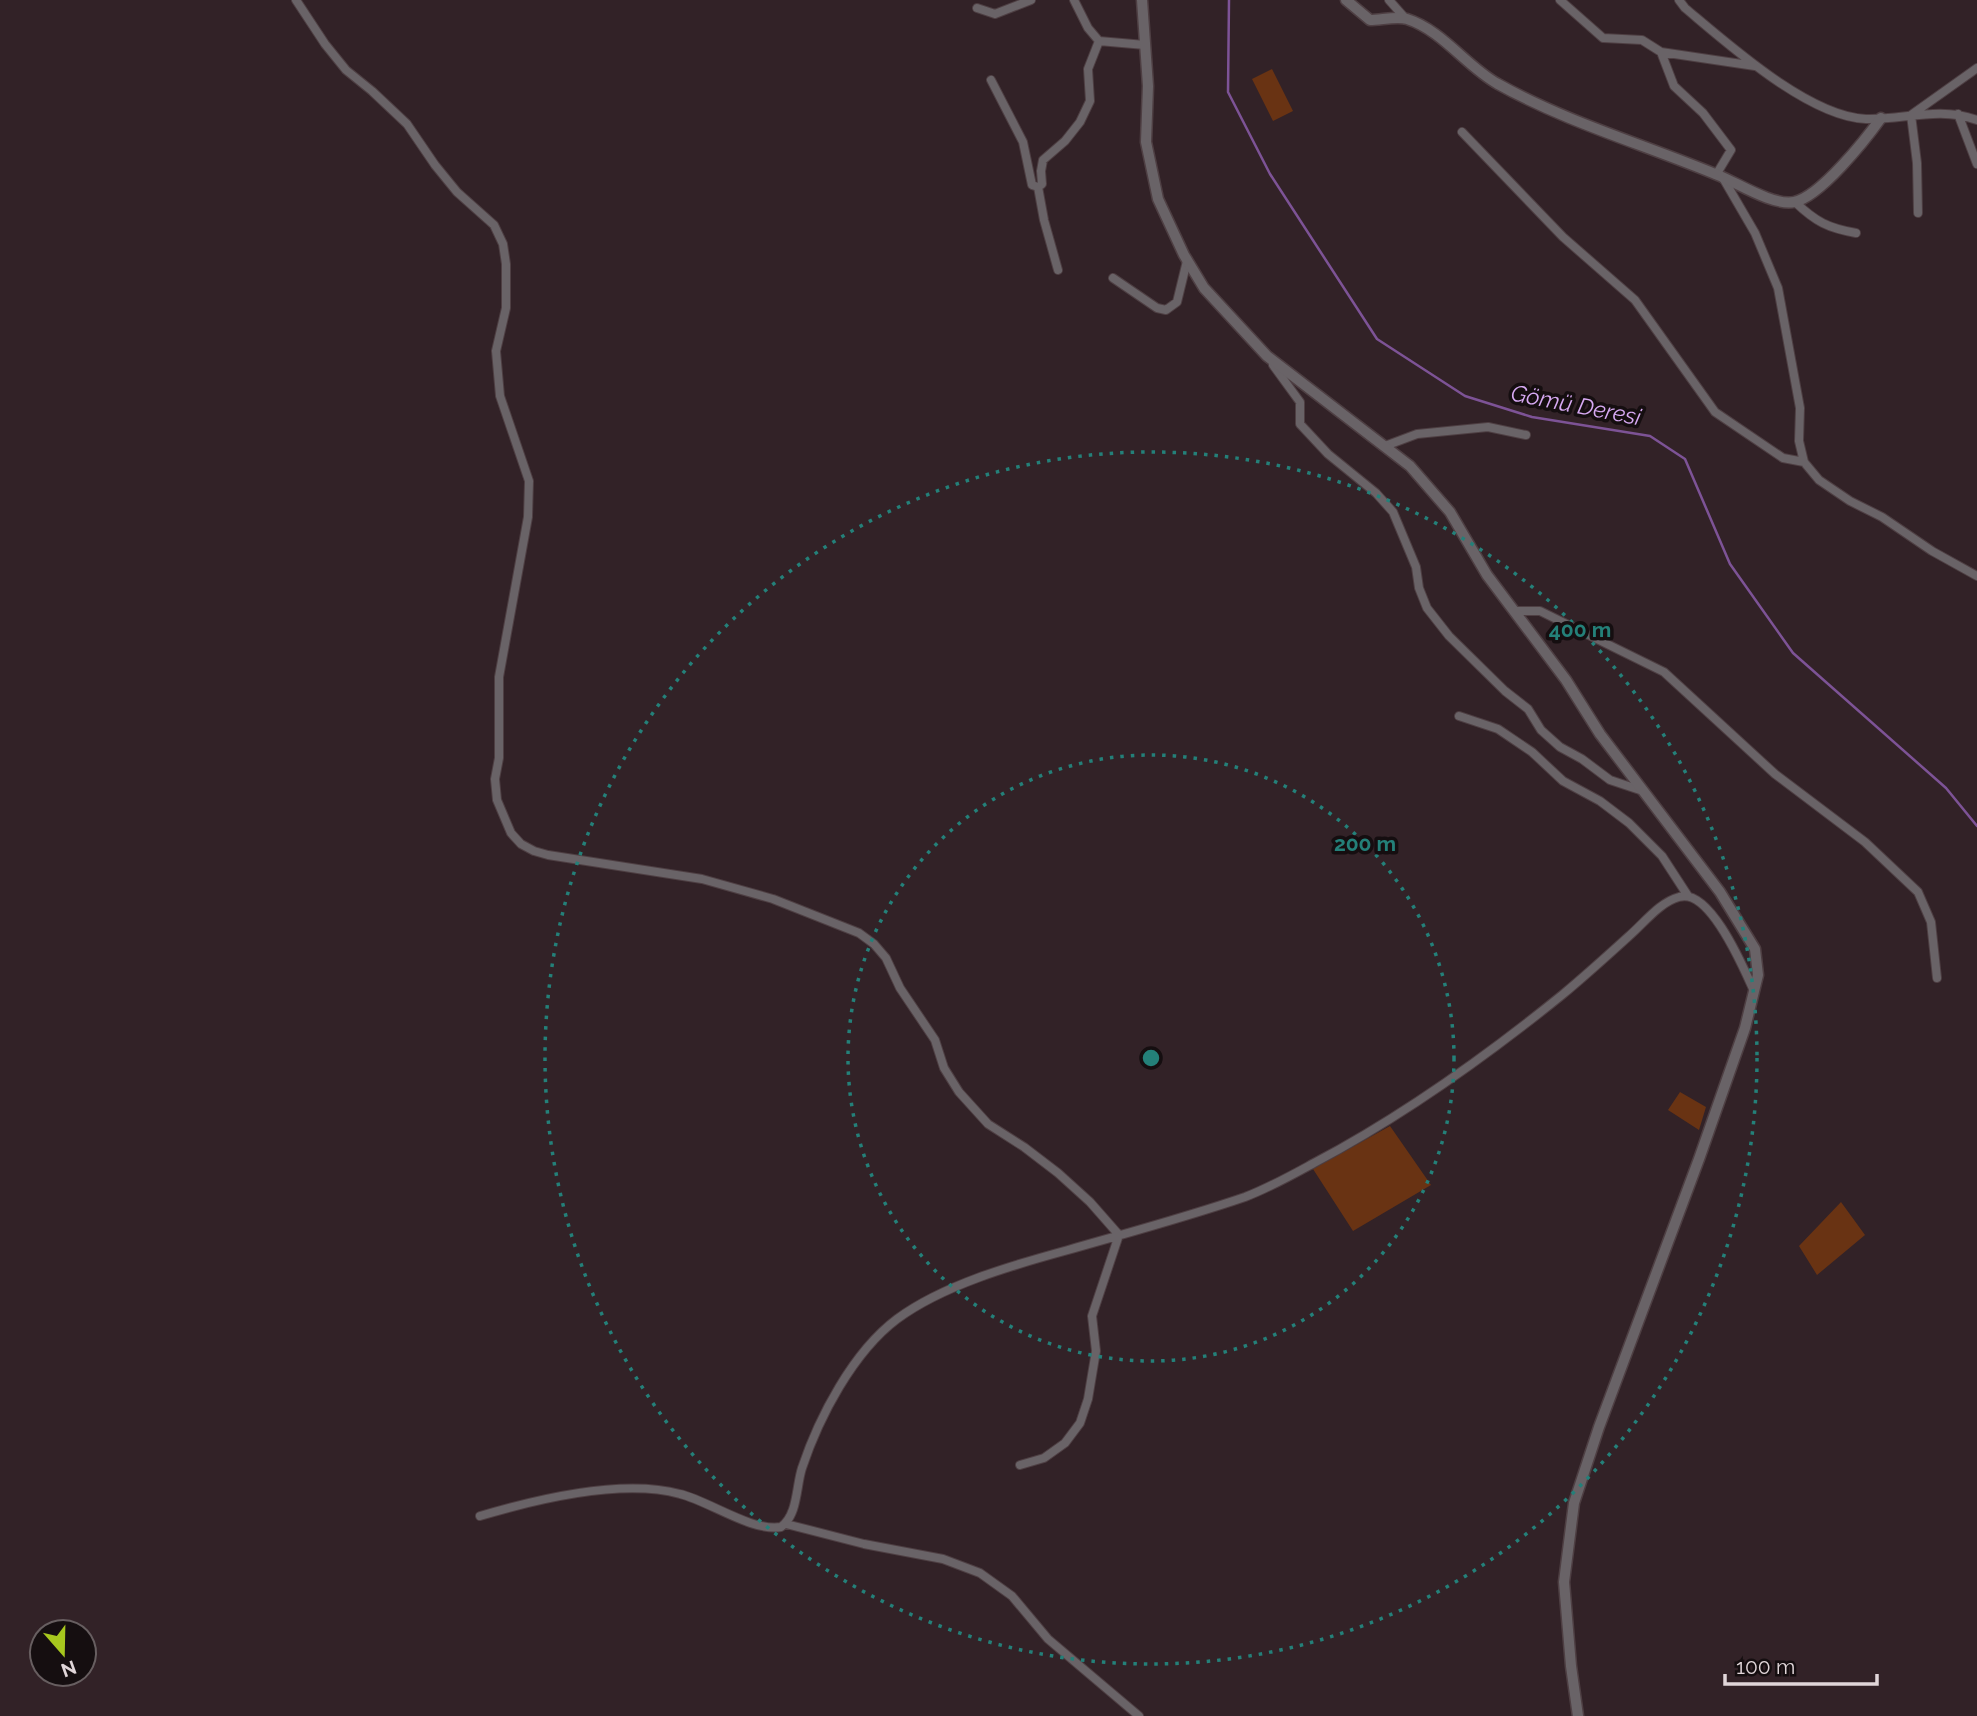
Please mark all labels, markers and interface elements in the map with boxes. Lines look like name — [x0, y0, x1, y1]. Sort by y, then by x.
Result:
water label: Gömü Deresi — [1509, 379, 1644, 431]
text: 400 m — [1549, 617, 1611, 642]
text: 200 m — [1334, 831, 1396, 856]
centre of rings — [1139, 1046, 1163, 1070]
north arrow — [28, 1618, 98, 1688]
scale bar — [1725, 1642, 1877, 1686]
text: 100 m — [1736, 1654, 1795, 1679]
text: N — [58, 1656, 79, 1682]

